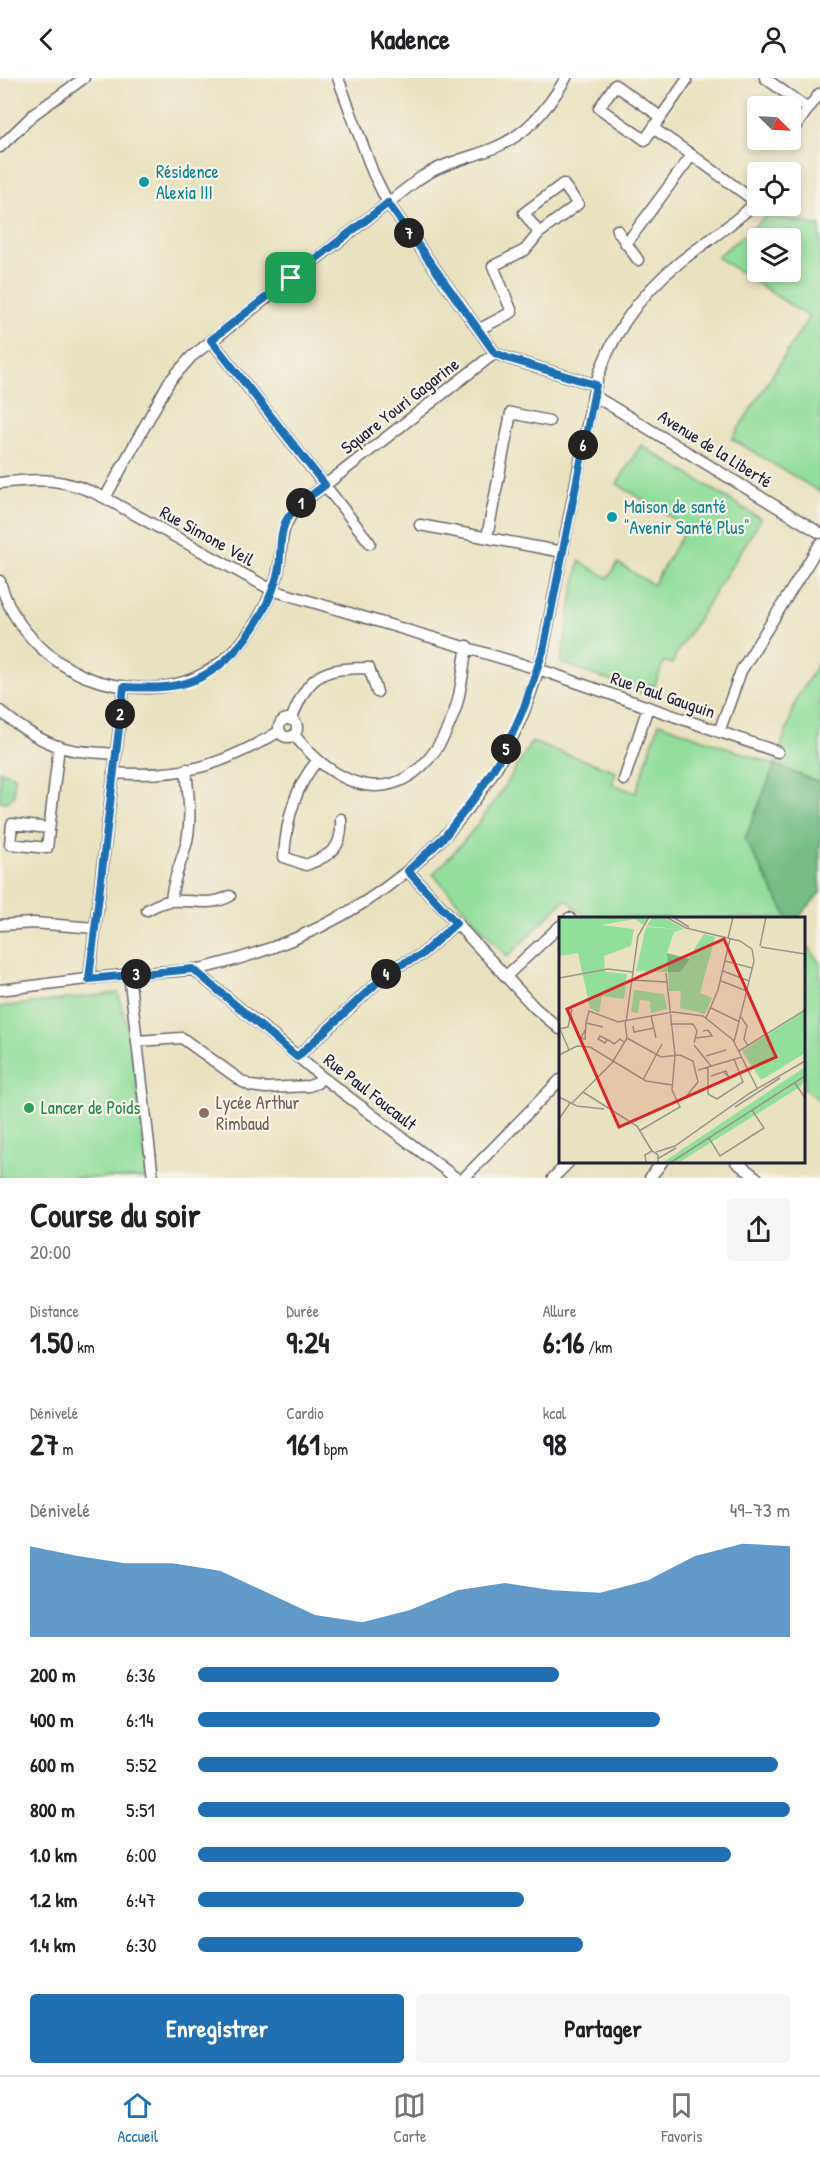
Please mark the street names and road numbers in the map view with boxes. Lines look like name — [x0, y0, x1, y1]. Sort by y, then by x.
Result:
street label: Square Youri Gagarine — [335, 352, 464, 460]
street label: Avenue de la Liberté — [654, 404, 777, 494]
street label: Rue Simone Veil — [156, 499, 259, 572]
street label: Rue Paul Gauguin — [608, 665, 719, 724]
street label: Rue Paul Foucault — [319, 1047, 423, 1136]

